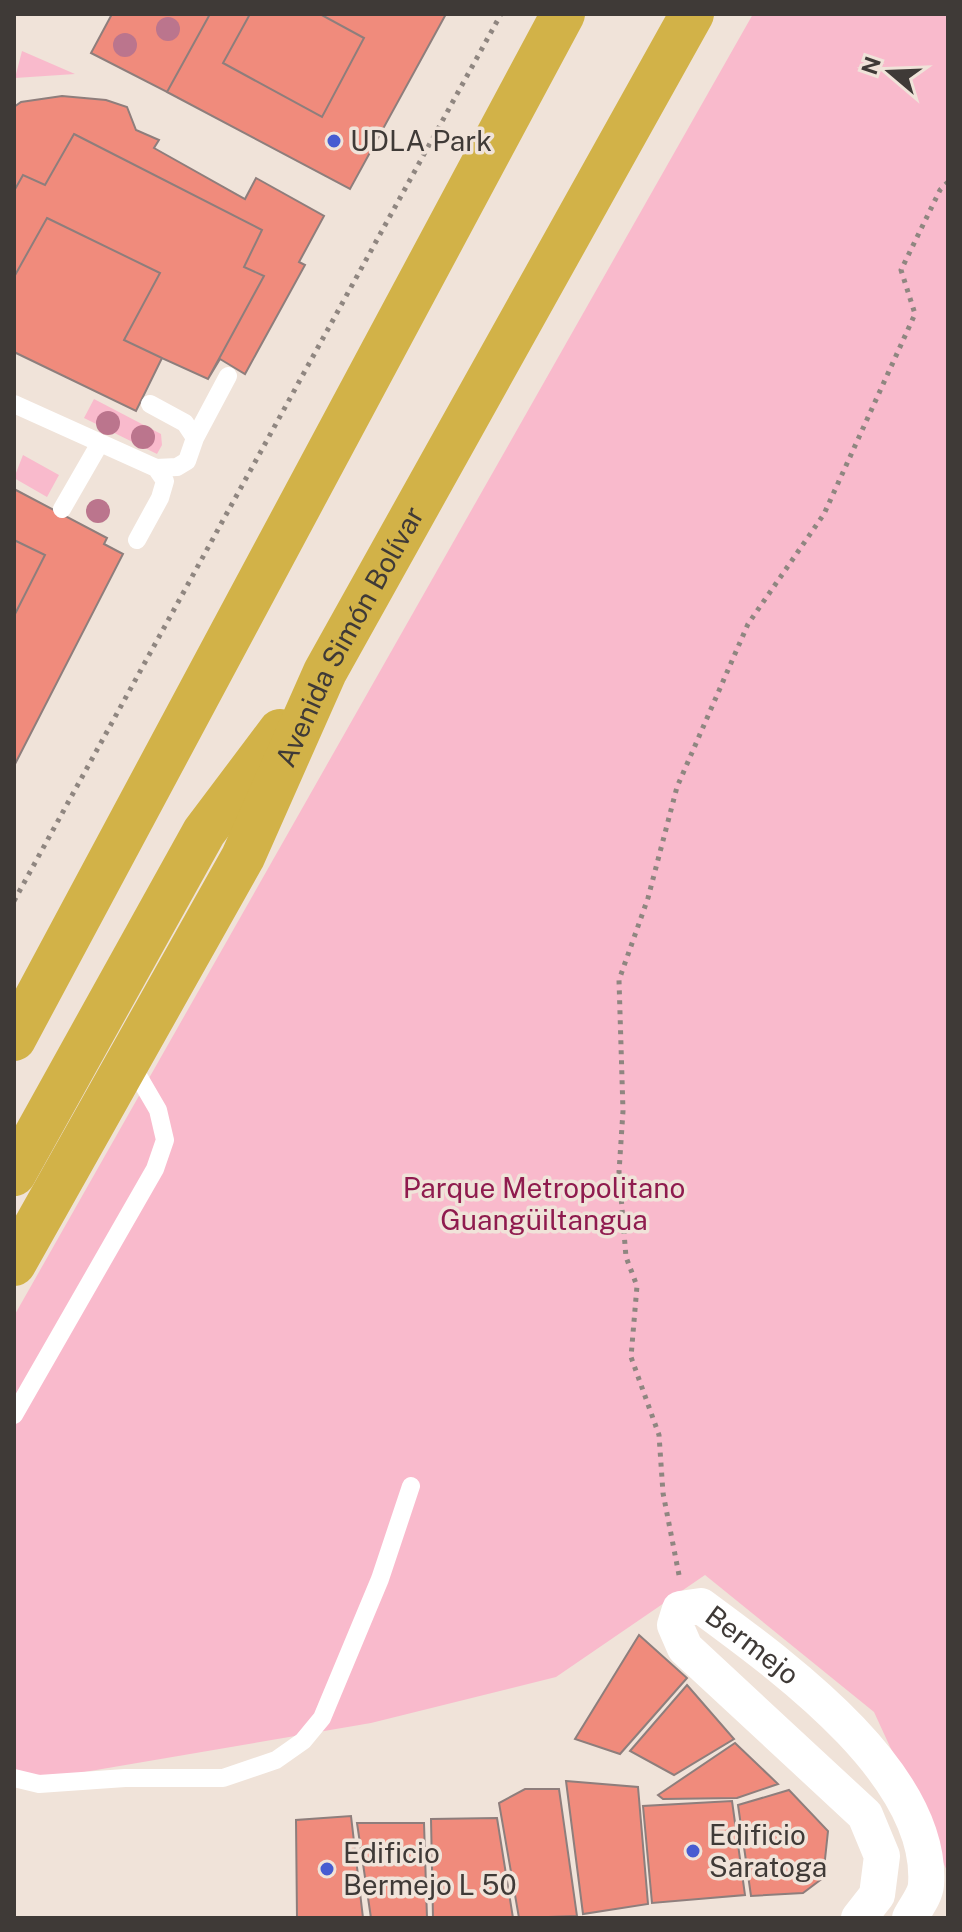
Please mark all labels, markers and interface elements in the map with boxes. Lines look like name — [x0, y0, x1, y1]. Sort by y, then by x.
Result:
north arrow — [850, 32, 930, 112]
text: N — [856, 53, 886, 78]
place label: UDLA Park — [350, 124, 492, 157]
marker: UDLA Park — [325, 132, 343, 150]
street label: Avenida Simón Bolívar — [268, 500, 430, 772]
park label: Parque Metropolitano Guangüiltangua — [403, 1171, 685, 1236]
street label: Bermejo — [700, 1598, 806, 1691]
place label: Edificio Saratoga — [709, 1818, 827, 1883]
place label: Edificio Bermejo L 50 — [343, 1836, 517, 1901]
marker: Edificio Saratoga — [684, 1842, 702, 1860]
marker: Edificio Bermejo L 50 — [318, 1860, 336, 1878]

